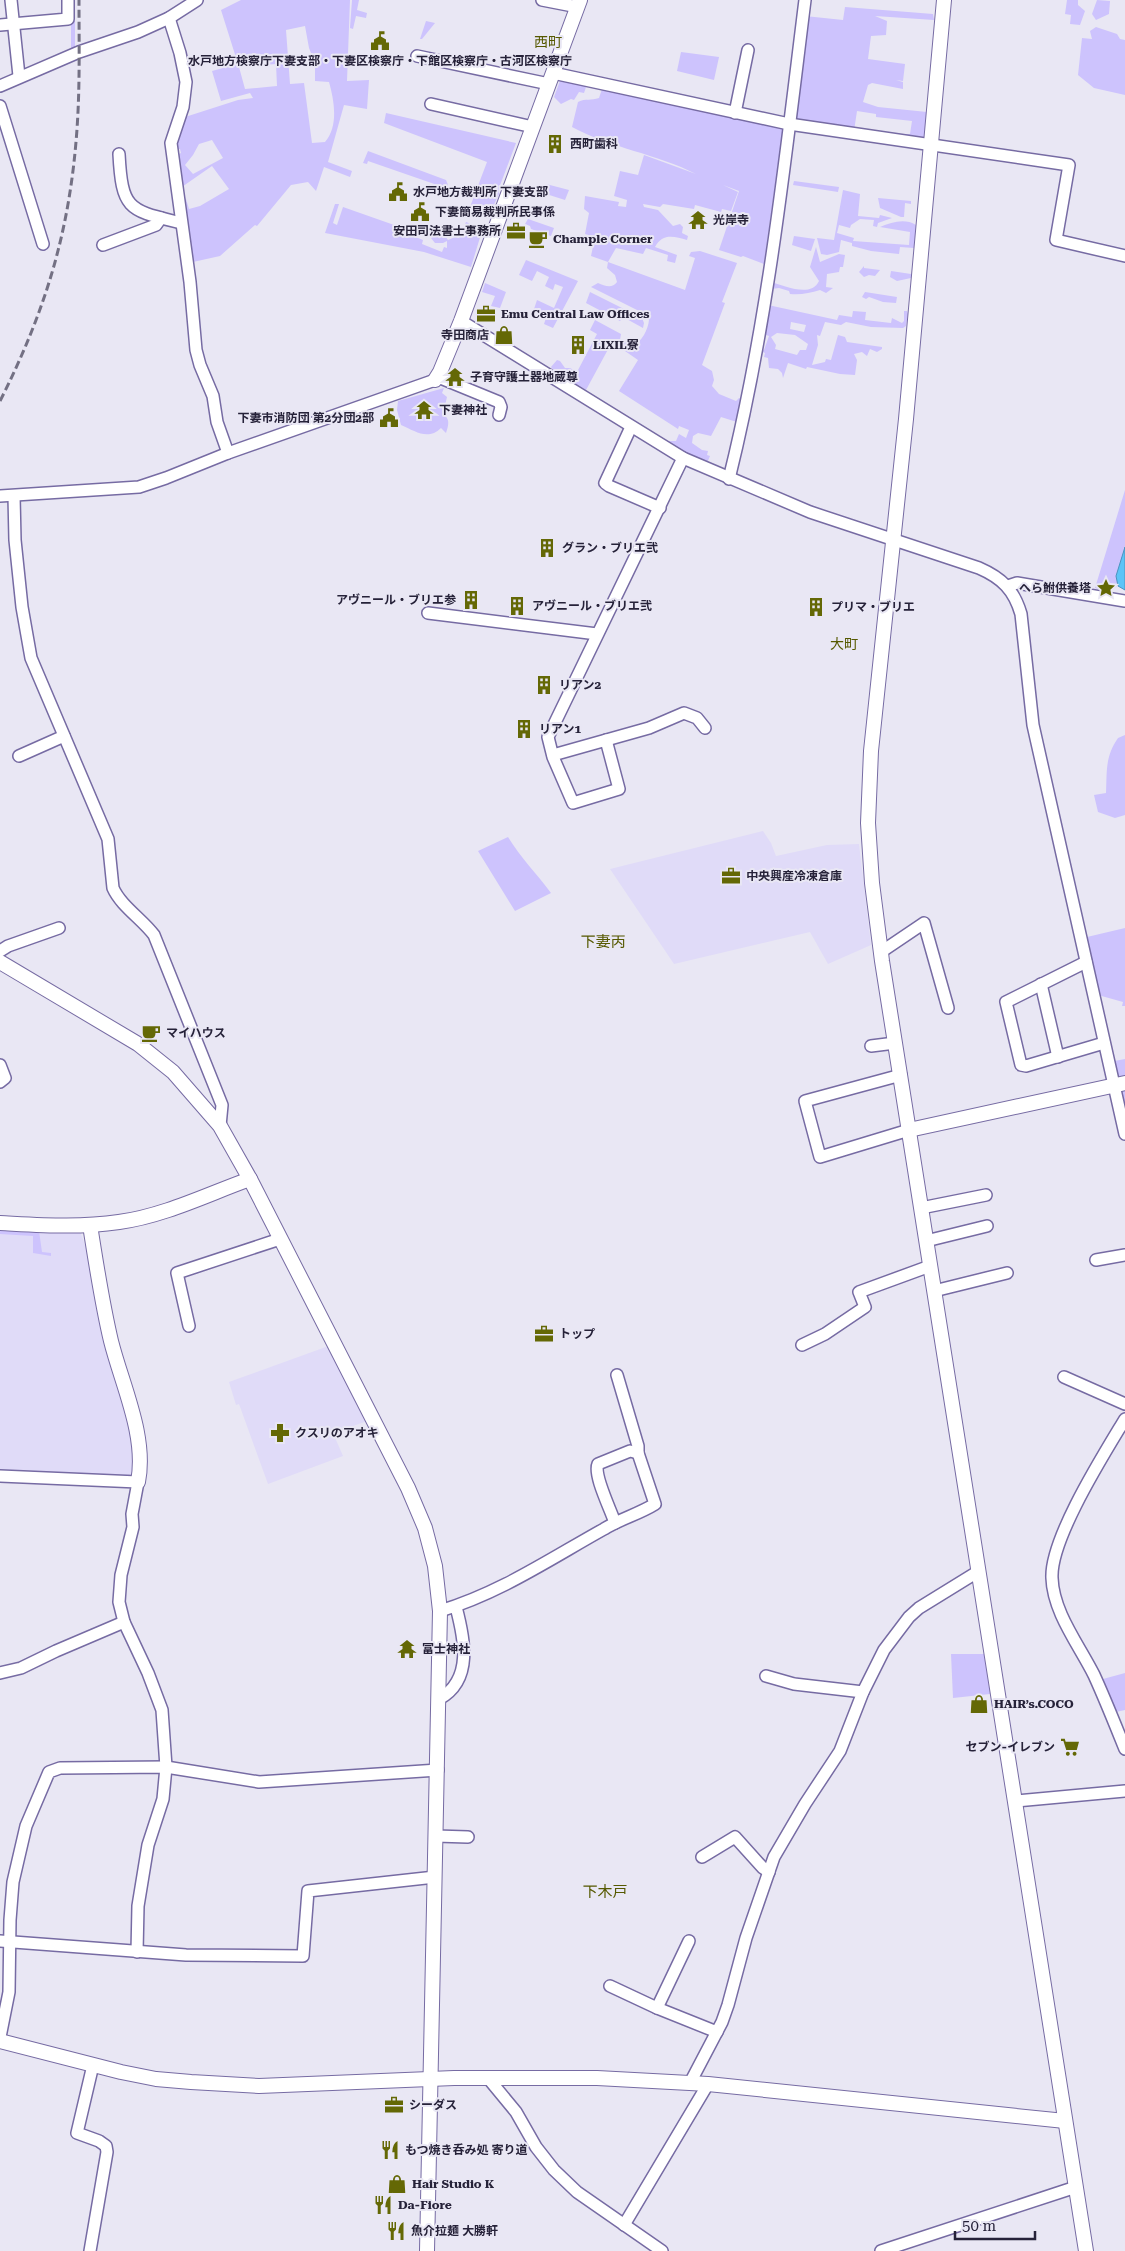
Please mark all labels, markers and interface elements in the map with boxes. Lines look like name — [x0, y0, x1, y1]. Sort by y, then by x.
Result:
public building icon: 水戸地方検察庁下妻支部・下妻区検察庁・下館区検察庁・古河区検察庁 — [369, 30, 391, 52]
district label: 西町 — [534, 34, 562, 50]
place label: 水戸地方検察庁下妻支部・下妻区検察庁・下館区検察庁・古河区検察庁 — [188, 54, 572, 68]
building icon: 西町歯科 — [544, 133, 566, 155]
place label: 西町歯科 — [570, 137, 618, 151]
public building icon: 水戸地方裁判所 下妻支部 — [387, 181, 409, 203]
place label: 水戸地方裁判所 下妻支部 — [413, 185, 548, 199]
public building icon: 下妻簡易裁判所民事係 — [409, 201, 431, 223]
place label: 下妻簡易裁判所民事係 — [435, 205, 555, 219]
temple icon: 光岸寺 — [687, 209, 709, 231]
place label: 光岸寺 — [713, 213, 749, 227]
office icon: 安田司法書士事務所 — [505, 220, 527, 242]
place label: 安田司法書士事務所 — [393, 224, 501, 238]
cafe icon: Chample Corner — [527, 228, 549, 250]
place label: Chample Corner — [553, 232, 653, 246]
office icon: Emu Central Law Offices — [475, 303, 497, 325]
place label: Emu Central Law Offices — [501, 307, 649, 321]
shop icon: 寺田商店 — [493, 324, 515, 346]
place label: 寺田商店 — [441, 328, 489, 342]
building icon: LIXIL寮 — [567, 334, 589, 356]
place label: LIXIL寮 — [593, 338, 639, 352]
temple icon: 子育守護土器地蔵尊 — [444, 366, 466, 388]
place label: 子育守護土器地蔵尊 — [470, 370, 578, 384]
temple icon: 下妻神社 — [413, 399, 435, 421]
place label: 下妻神社 — [439, 403, 487, 417]
public building icon: 下妻市消防団 第2分団2部 — [378, 407, 400, 429]
place label: 下妻市消防団 第2分団2部 — [238, 411, 374, 425]
building icon: グラン・ブリエ弐 — [536, 537, 558, 559]
place label: グラン・ブリエ弐 — [562, 541, 658, 555]
place icon: へら鮒供養塔 — [1095, 577, 1117, 599]
place label: へら鮒供養塔 — [1019, 581, 1091, 595]
building icon: アヴニール・ブリエ参 — [460, 589, 482, 611]
place label: アヴニール・ブリエ参 — [336, 593, 456, 607]
building icon: アヴニール・ブリエ弐 — [506, 595, 528, 617]
building icon: プリマ・ブリエ — [805, 596, 827, 618]
place label: アヴニール・ブリエ弐 — [532, 599, 652, 613]
place label: プリマ・ブリエ — [831, 600, 915, 614]
district label: 大町 — [830, 636, 858, 652]
building icon: リアン2 — [533, 674, 555, 696]
place label: リアン2 — [559, 678, 602, 692]
building icon: リアン1 — [513, 718, 535, 740]
place label: リアン1 — [539, 722, 582, 736]
office icon: 中央興産冷凍倉庫 — [720, 865, 742, 887]
place label: 中央興産冷凍倉庫 — [746, 869, 842, 883]
district label: 下妻丙 — [580, 933, 626, 951]
cafe icon: マイハウス — [140, 1022, 162, 1044]
place label: マイハウス — [166, 1026, 226, 1040]
office icon: トップ — [533, 1323, 555, 1345]
place label: トップ — [559, 1327, 595, 1341]
pharmacy icon: クスリのアオキ — [269, 1422, 291, 1444]
place label: クスリのアオキ — [295, 1426, 379, 1440]
temple icon: 富士神社 — [396, 1638, 418, 1660]
place label: 富士神社 — [422, 1642, 470, 1656]
shop icon: HAIR’s.COCO — [968, 1693, 990, 1715]
place label: HAIR’s.COCO — [994, 1697, 1074, 1711]
supermarket icon: セブン-イレブン — [1059, 1736, 1081, 1758]
place label: セブン-イレブン — [965, 1740, 1055, 1754]
district label: 下木戸 — [582, 1883, 628, 1901]
office icon: シーダス — [383, 2094, 405, 2116]
place label: シーダス — [409, 2098, 457, 2112]
restaurant icon: もつ焼き呑み処 寄り道 — [379, 2139, 401, 2161]
place label: もつ焼き呑み処 寄り道 — [405, 2143, 528, 2157]
shop icon: Hair Studio K — [386, 2173, 408, 2195]
place label: Hair Studio K — [412, 2177, 495, 2191]
restaurant icon: Da-Fiore — [372, 2194, 394, 2216]
place label: Da-Fiore — [398, 2198, 452, 2212]
scale bar — [955, 2208, 1035, 2240]
text: 50 m — [962, 2217, 997, 2235]
restaurant icon: 魚介拉麺 大勝軒 — [385, 2220, 407, 2242]
place label: 魚介拉麺 大勝軒 — [411, 2224, 498, 2238]

